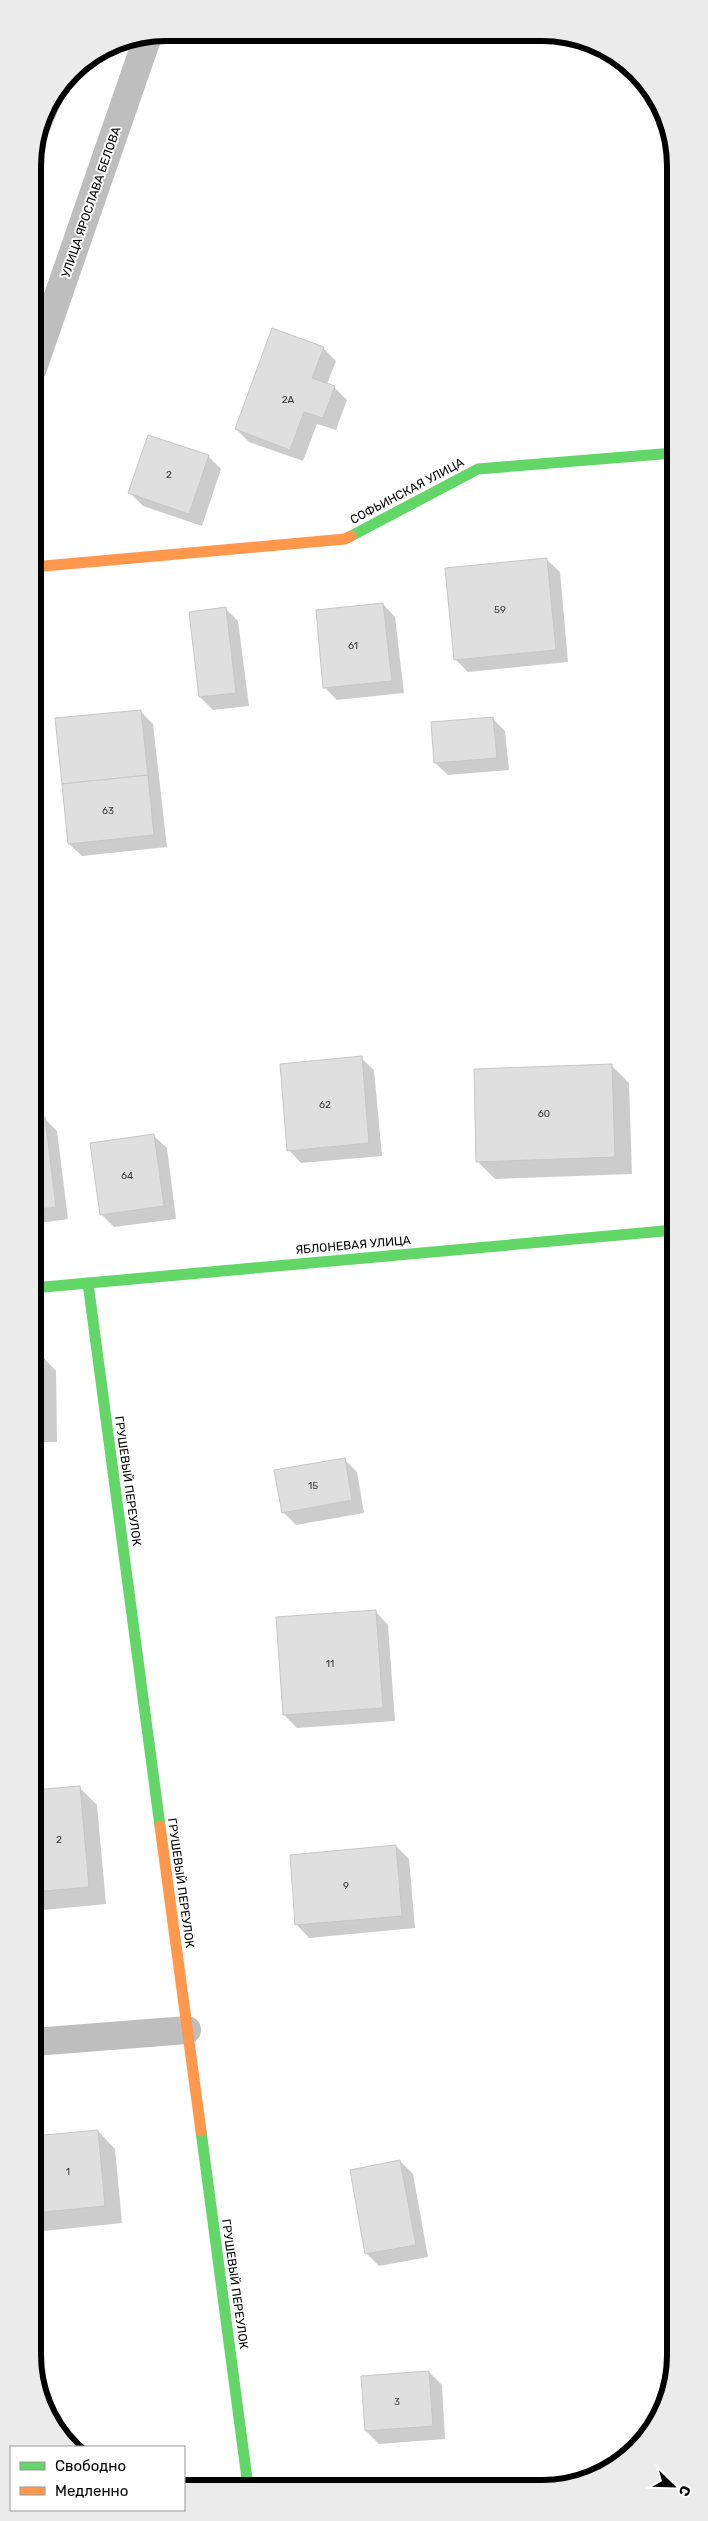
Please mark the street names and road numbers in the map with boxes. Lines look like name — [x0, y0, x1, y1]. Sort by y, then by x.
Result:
street label: УЛИЦА ЯРОСЛАВА БЕЛОВА — [59, 125, 123, 279]
street label: СОФЬИНСКАЯ УЛИЦА — [348, 455, 466, 527]
street label: ЯБЛОНЕВАЯ УЛИЦА — [295, 1233, 411, 1257]
street label: ГРУШЕВЫЙ ПЕРЕУЛОК — [112, 1415, 144, 1547]
street label: ГРУШЕВЫЙ ПЕРЕУЛОК — [165, 1817, 197, 1949]
street label: ГРУШЕВЫЙ ПЕРЕУЛОК — [219, 2218, 251, 2350]

